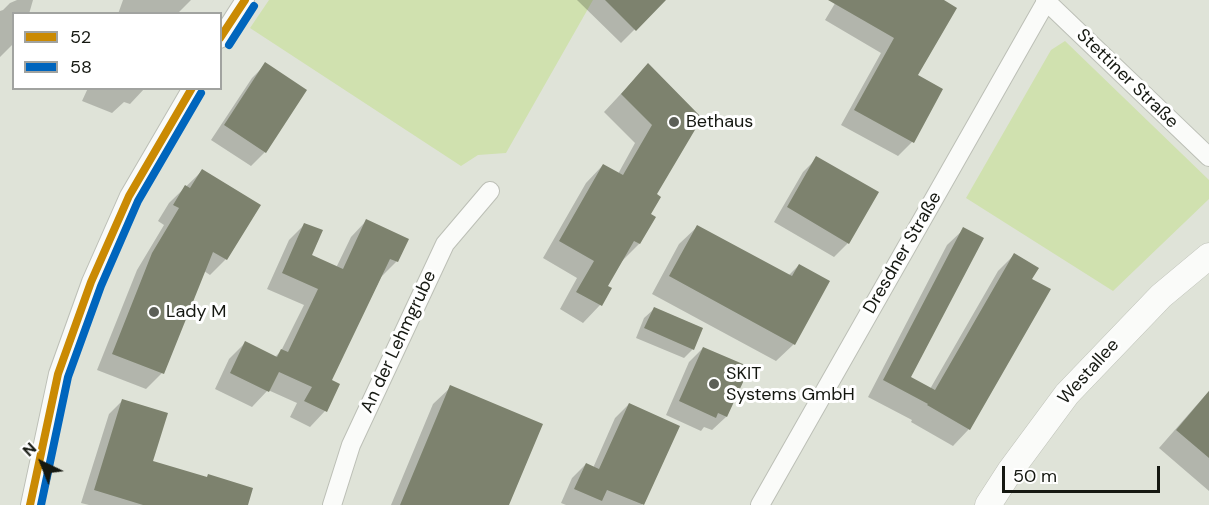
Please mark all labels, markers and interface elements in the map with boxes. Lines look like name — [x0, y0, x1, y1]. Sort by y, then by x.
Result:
legend — [12, 12, 222, 90]
text: 52 — [70, 25, 91, 49]
street label: Stettiner Straße — [1072, 25, 1182, 133]
text: 58 — [70, 55, 92, 79]
place label: Bethaus — [686, 111, 753, 133]
marker: Bethaus — [667, 115, 681, 129]
street label: Dresdner Straße — [859, 188, 947, 318]
street label: An der Lehmgrube — [357, 268, 441, 416]
place label: Lady M — [166, 301, 226, 323]
marker: Lady M — [147, 305, 161, 319]
street label: Westallee — [1054, 335, 1124, 409]
place label: SKIT Systems GmbH — [726, 363, 855, 406]
marker: SKIT Systems GmbH — [707, 377, 721, 391]
north arrow — [12, 433, 72, 493]
text: N — [18, 438, 41, 461]
scale bar — [1005, 454, 1162, 492]
text: 50 m — [1013, 464, 1057, 488]

